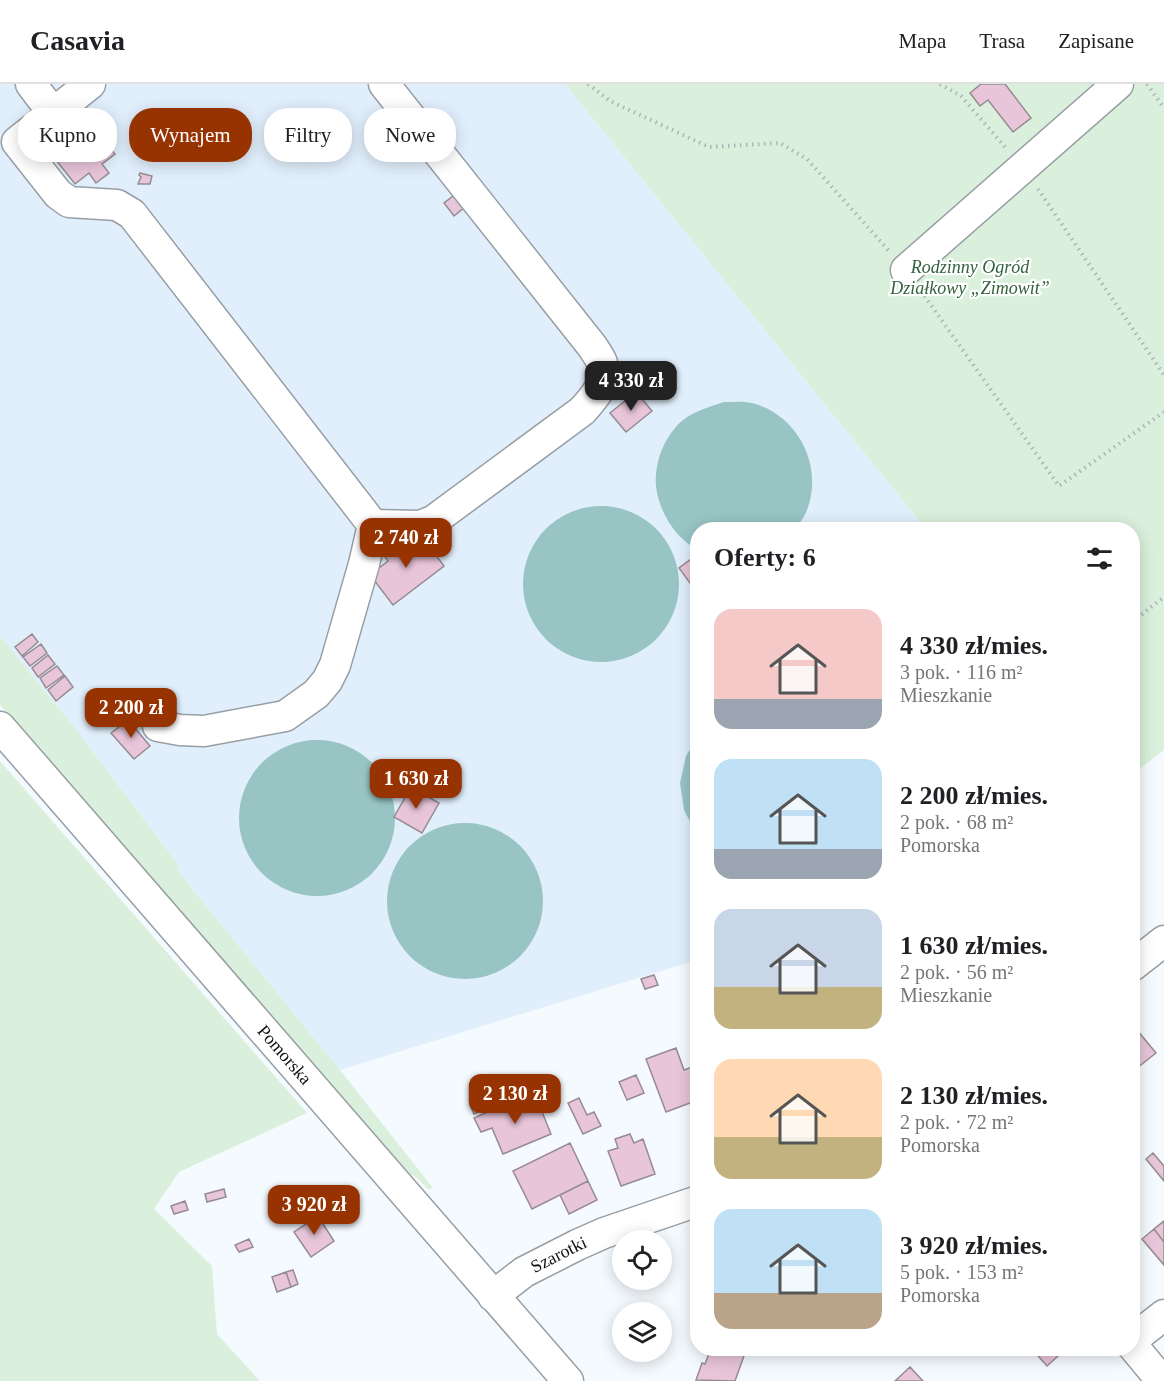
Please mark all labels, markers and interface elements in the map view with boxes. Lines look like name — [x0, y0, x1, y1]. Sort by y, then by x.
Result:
text: Casavia — [30, 25, 125, 56]
text: Mapa — [898, 29, 946, 53]
text: Trasa — [979, 29, 1025, 53]
text: Zapisane — [1058, 29, 1134, 53]
chip: Kupno — [18, 108, 117, 162]
chip: Wynajem — [129, 108, 252, 162]
chip: Filtry — [264, 108, 352, 162]
chip: Nowe — [364, 108, 456, 162]
park label: Rodzinny Ogród Działkowy „Zimowit” — [889, 257, 1050, 298]
pin: 4 330 zł — [569, 361, 693, 412]
text: 4 330 zł — [599, 369, 663, 391]
pin: 2 740 zł — [344, 518, 468, 569]
text: 2 740 zł — [374, 526, 438, 548]
icon: filters — [1083, 542, 1116, 575]
text: Oferty: 6 — [714, 543, 816, 572]
text: 4 330 zł/mies. — [900, 631, 1048, 660]
icon: home — [762, 633, 834, 705]
text: 3 pok. · 116 m² — [900, 661, 1022, 683]
text: Mieszkanie — [900, 684, 992, 706]
pin: 2 200 zł — [69, 688, 193, 739]
text: 2 200 zł — [99, 696, 163, 718]
pin: 1 630 zł — [354, 759, 478, 810]
text: 1 630 zł — [384, 767, 448, 789]
text: 2 200 zł/mies. — [900, 781, 1048, 810]
icon: home — [762, 783, 834, 855]
text: 2 pok. · 68 m² — [900, 811, 1013, 833]
text: Pomorska — [900, 834, 980, 856]
text: 1 630 zł/mies. — [900, 931, 1048, 960]
icon: home — [762, 933, 834, 1005]
text: 2 pok. · 56 m² — [900, 961, 1013, 983]
text: Mieszkanie — [900, 984, 992, 1006]
street label: Pomorska — [253, 1021, 316, 1088]
pin: 2 130 zł — [453, 1074, 577, 1125]
text: 2 130 zł/mies. — [900, 1081, 1048, 1110]
text: 2 130 zł — [483, 1082, 547, 1104]
icon: home — [762, 1083, 834, 1155]
text: 2 pok. · 72 m² — [900, 1111, 1013, 1133]
text: Pomorska — [900, 1134, 980, 1156]
pin: 3 920 zł — [252, 1185, 376, 1236]
text: 3 920 zł — [282, 1193, 346, 1215]
map controls — [612, 1230, 672, 1362]
button: locate — [612, 1230, 672, 1290]
text: 3 920 zł/mies. — [900, 1231, 1048, 1260]
street label: Szarotki — [527, 1232, 590, 1277]
icon: home — [762, 1233, 834, 1305]
text: 5 pok. · 153 m² — [900, 1261, 1023, 1283]
text: Pomorska — [900, 1284, 980, 1306]
button: layers — [612, 1302, 672, 1362]

